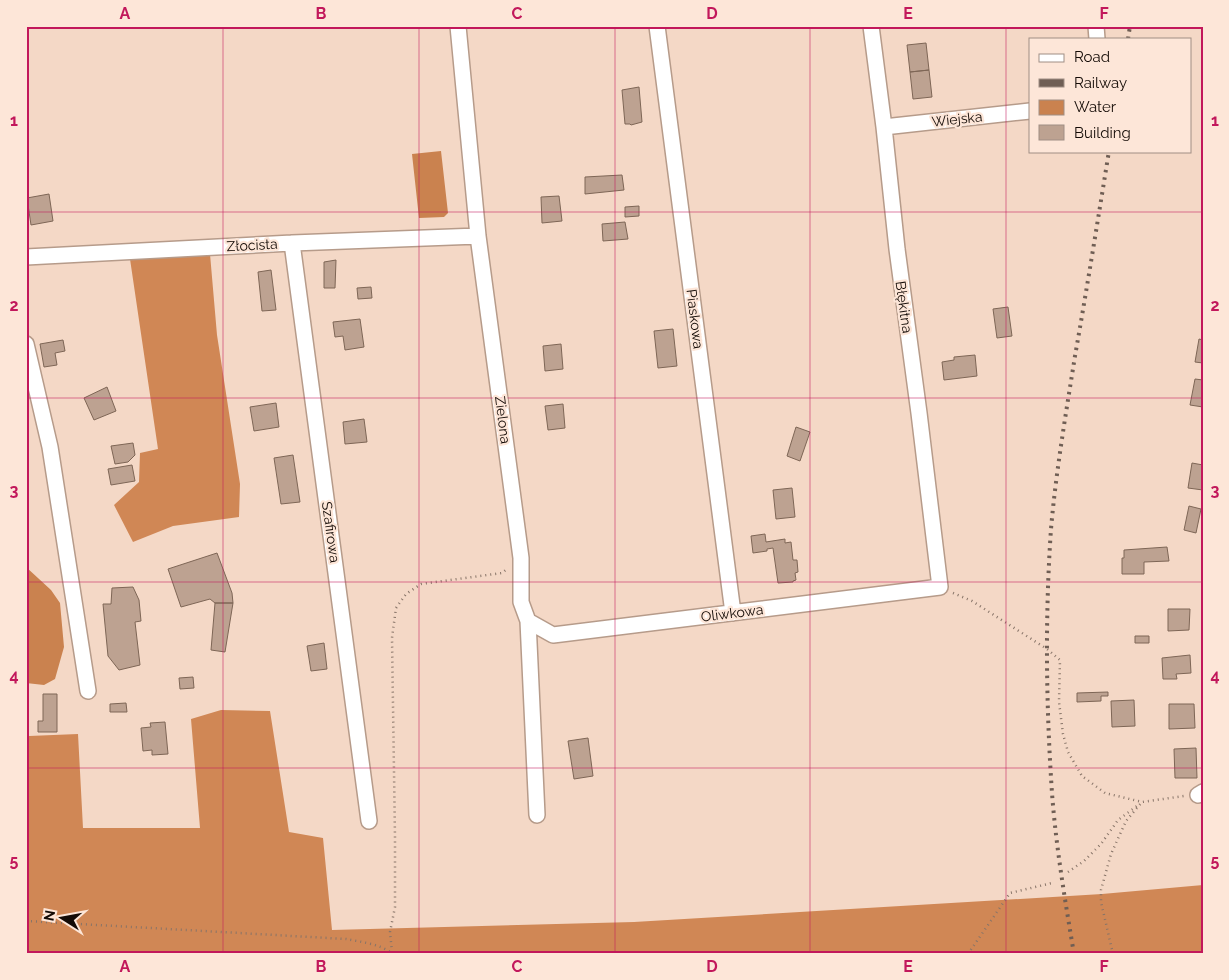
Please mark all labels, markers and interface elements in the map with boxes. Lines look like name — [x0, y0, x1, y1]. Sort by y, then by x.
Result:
text: A — [120, 4, 131, 23]
text: B — [316, 4, 327, 23]
text: C — [512, 4, 523, 23]
text: D — [706, 4, 718, 23]
text: E — [903, 4, 913, 23]
text: F — [1099, 4, 1109, 23]
legend — [1029, 38, 1192, 152]
text: Road — [1074, 48, 1110, 66]
text: Railway — [1074, 74, 1127, 92]
text: Water — [1074, 98, 1117, 116]
street label: Wiejska — [931, 108, 983, 130]
text: 1 — [10, 111, 18, 130]
text: 1 — [1211, 111, 1219, 130]
text: Building — [1074, 124, 1131, 142]
street label: Złocista — [226, 236, 278, 254]
street label: Błękitna — [892, 280, 916, 334]
street label: Piaskowa — [683, 288, 707, 350]
text: 2 — [9, 296, 19, 315]
text: 2 — [1210, 296, 1220, 315]
street label: Zielona — [492, 395, 514, 445]
text: 3 — [10, 481, 19, 500]
text: 3 — [1211, 481, 1220, 500]
street label: Szafirowa — [319, 500, 343, 564]
street label: Oliwkowa — [700, 601, 764, 625]
text: 4 — [9, 666, 19, 685]
text: 4 — [1210, 666, 1220, 685]
text: 5 — [10, 851, 19, 870]
text: 5 — [1211, 851, 1220, 870]
north arrow — [38, 892, 88, 942]
text: N — [40, 909, 58, 922]
text: A — [120, 957, 131, 976]
text: B — [316, 957, 327, 976]
text: C — [512, 957, 523, 976]
text: D — [706, 957, 718, 976]
text: E — [903, 957, 913, 976]
text: F — [1099, 957, 1109, 976]

